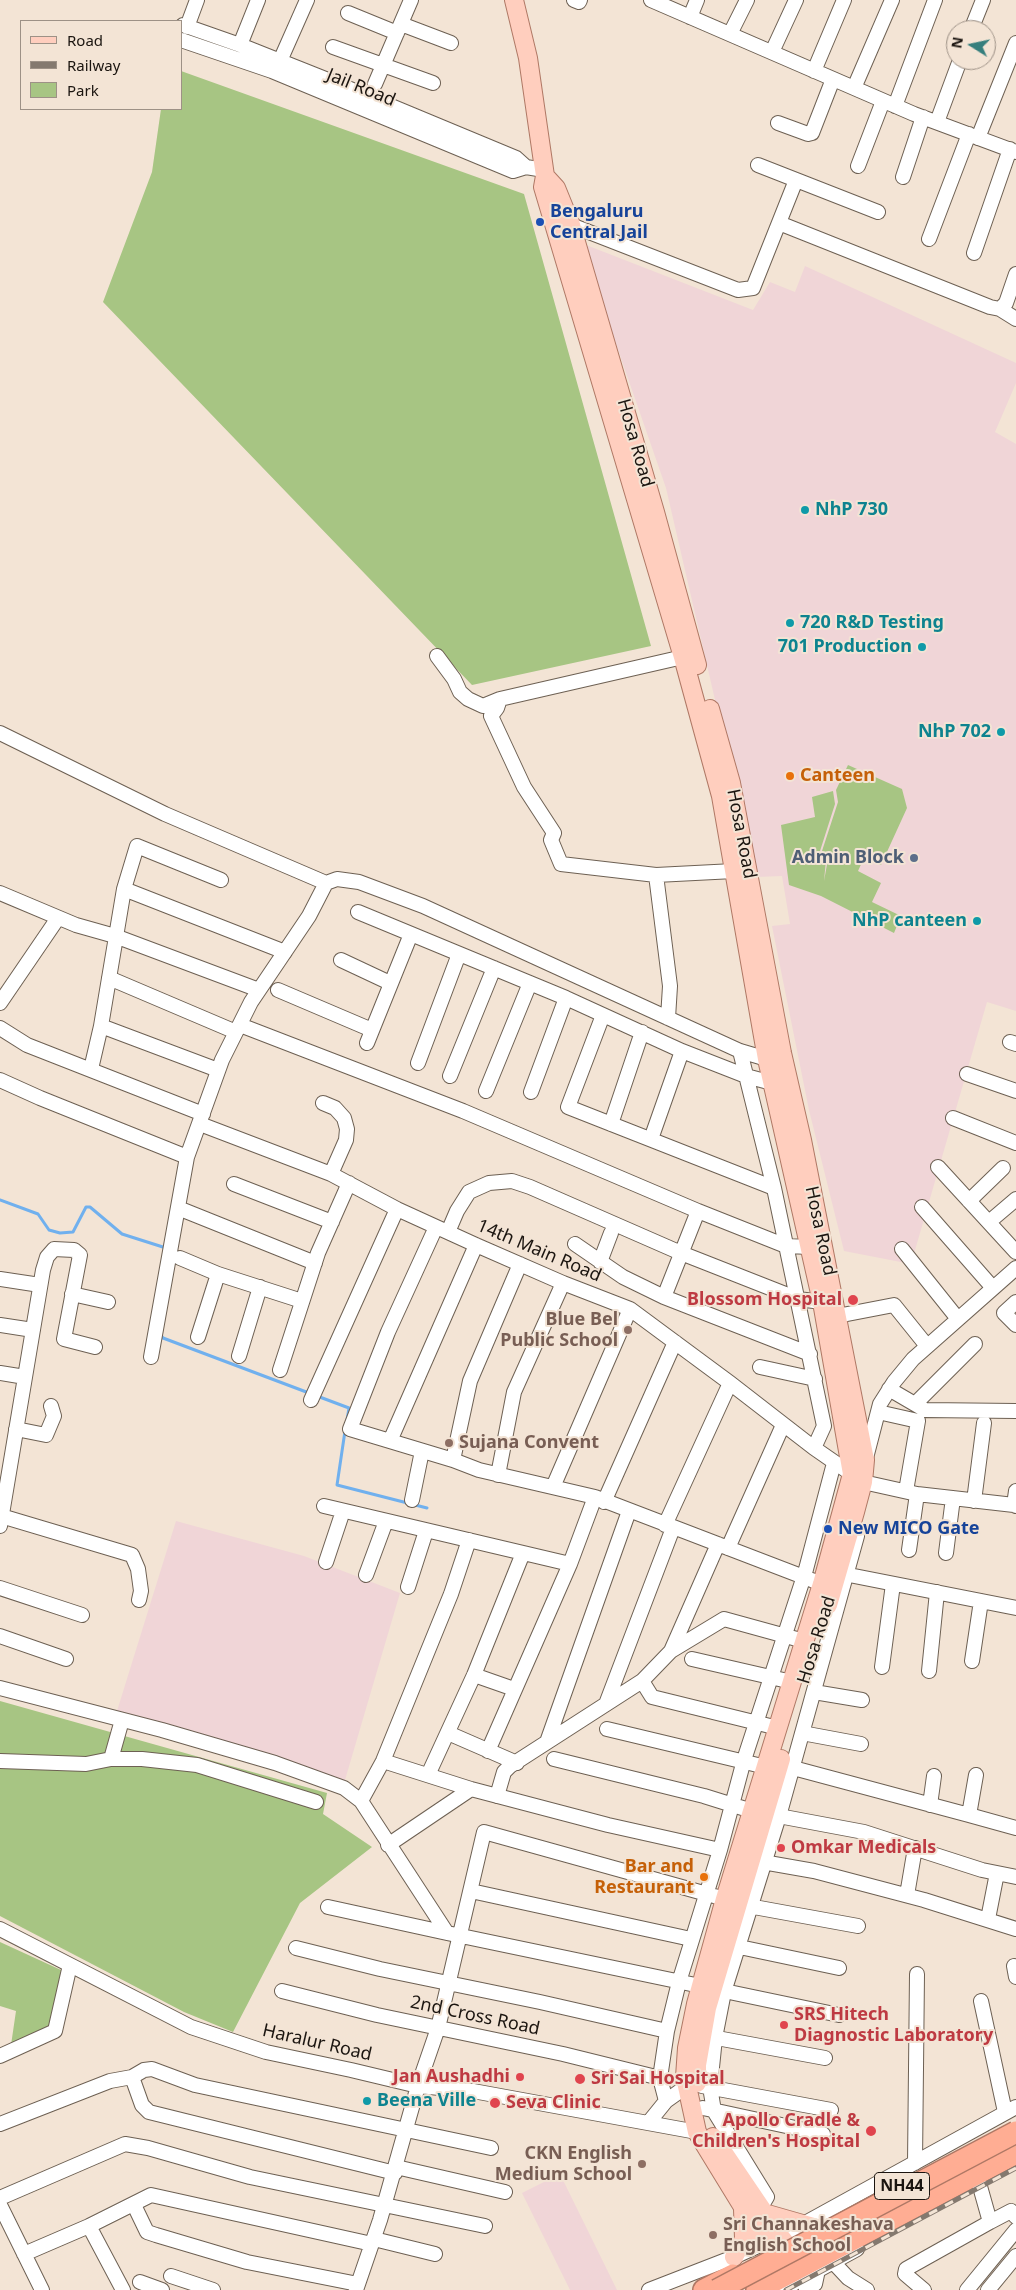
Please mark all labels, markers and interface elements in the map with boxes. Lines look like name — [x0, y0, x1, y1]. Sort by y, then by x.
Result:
legend — [20, 20, 182, 110]
north arrow — [946, 20, 996, 70]
text: Road — [67, 30, 103, 50]
text: N — [946, 35, 967, 50]
text: Railway — [67, 55, 120, 75]
street label: Jail Road — [323, 64, 399, 112]
text: Park — [67, 80, 99, 100]
place label: Bengaluru Central Jail — [550, 201, 648, 243]
marker: Bengaluru Central Jail — [534, 216, 546, 228]
street label: Hosa Road — [612, 396, 658, 490]
place label: NhP 730 — [815, 499, 888, 521]
marker: NhP 730 — [799, 504, 811, 516]
place label: 720 R&D Testing — [800, 612, 944, 634]
marker: 720 R&D Testing — [784, 617, 796, 629]
place label: 701 Production — [778, 636, 912, 658]
marker: 701 Production — [916, 641, 928, 653]
place label: NhP 702 — [918, 721, 991, 743]
marker: NhP 702 — [995, 726, 1007, 738]
place label: Canteen — [800, 765, 875, 787]
marker: Canteen — [784, 770, 796, 782]
street label: Hosa Road — [722, 787, 760, 881]
place label: Admin Block — [792, 847, 904, 869]
marker: Admin Block — [908, 852, 920, 864]
place label: NhP canteen — [852, 910, 967, 932]
marker: NhP canteen — [971, 915, 983, 927]
street label: Hosa Road — [800, 1184, 840, 1278]
street label: 14th Main Road — [474, 1215, 604, 1287]
place label: Blossom Hospital — [687, 1289, 842, 1311]
marker: Blossom Hospital — [846, 1293, 860, 1307]
place label: Blue Bel Public School — [500, 1309, 618, 1352]
marker: Blue Bel Public School — [622, 1324, 634, 1336]
place label: Sujana Convent — [459, 1432, 599, 1454]
marker: Sujana Convent — [443, 1437, 455, 1449]
place label: New MICO Gate — [838, 1518, 980, 1540]
marker: New MICO Gate — [822, 1523, 834, 1535]
street label: Hosa Road — [793, 1593, 841, 1687]
place label: Omkar Medicals — [791, 1837, 936, 1859]
marker: Omkar Medicals — [775, 1842, 787, 1854]
place label: Bar and Restaurant — [594, 1856, 694, 1898]
marker: Bar and Restaurant — [698, 1871, 710, 1883]
street label: 2nd Cross Road — [408, 1992, 542, 2040]
place label: SRS Hitech Diagnostic Laboratory — [794, 2004, 993, 2046]
marker: SRS Hitech Diagnostic Laboratory — [778, 2019, 790, 2031]
street label: Haralur Road — [260, 2020, 374, 2066]
place label: Jan Aushadhi — [393, 2066, 510, 2088]
place label: Sri Sai Hospital — [591, 2068, 725, 2090]
marker: Jan Aushadhi — [514, 2071, 526, 2083]
marker: Sri Sai Hospital — [573, 2072, 587, 2086]
place label: Beena Ville — [377, 2090, 476, 2112]
place label: Seva Clinic — [506, 2092, 601, 2114]
marker: Beena Ville — [361, 2095, 373, 2107]
marker: Seva Clinic — [488, 2096, 502, 2110]
place label: Apollo Cradle & Children's Hospital — [692, 2110, 860, 2152]
marker: Apollo Cradle & Children's Hospital — [864, 2124, 878, 2138]
place label: CKN English Medium School — [495, 2143, 632, 2186]
marker: CKN English Medium School — [636, 2158, 648, 2170]
road number: NH44 — [874, 2172, 930, 2200]
place label: Sri Channakeshava English School — [723, 2214, 894, 2256]
marker: Sri Channakeshava English School — [707, 2229, 719, 2241]

